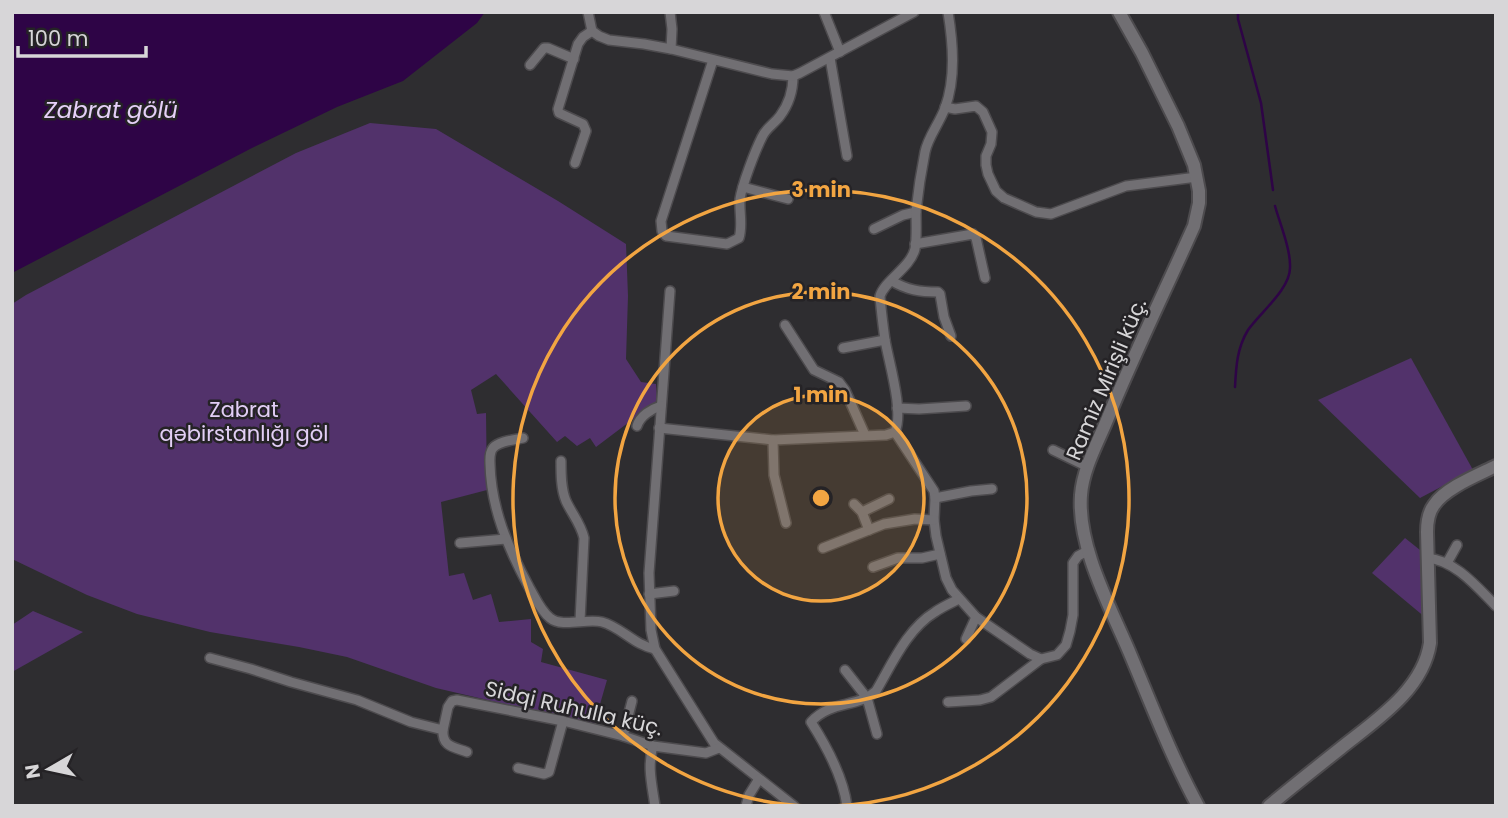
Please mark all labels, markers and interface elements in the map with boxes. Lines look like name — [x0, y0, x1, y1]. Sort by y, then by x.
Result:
scale bar — [18, 14, 145, 58]
text: 100 m — [28, 24, 88, 53]
water label: Zabrat gölü — [43, 94, 178, 126]
text: 3 min — [791, 175, 851, 204]
text: 2 min — [791, 277, 851, 306]
street label: Ramiz Mirişli küç. — [1059, 293, 1153, 465]
text: 1 min — [794, 380, 848, 409]
park label: Zabrat qəbirstanlığı göl — [160, 395, 328, 448]
centre of rings — [809, 486, 833, 510]
street label: Sidqi Ruhulla küç. — [482, 673, 666, 743]
north arrow — [14, 734, 84, 804]
text: N — [18, 762, 47, 781]

